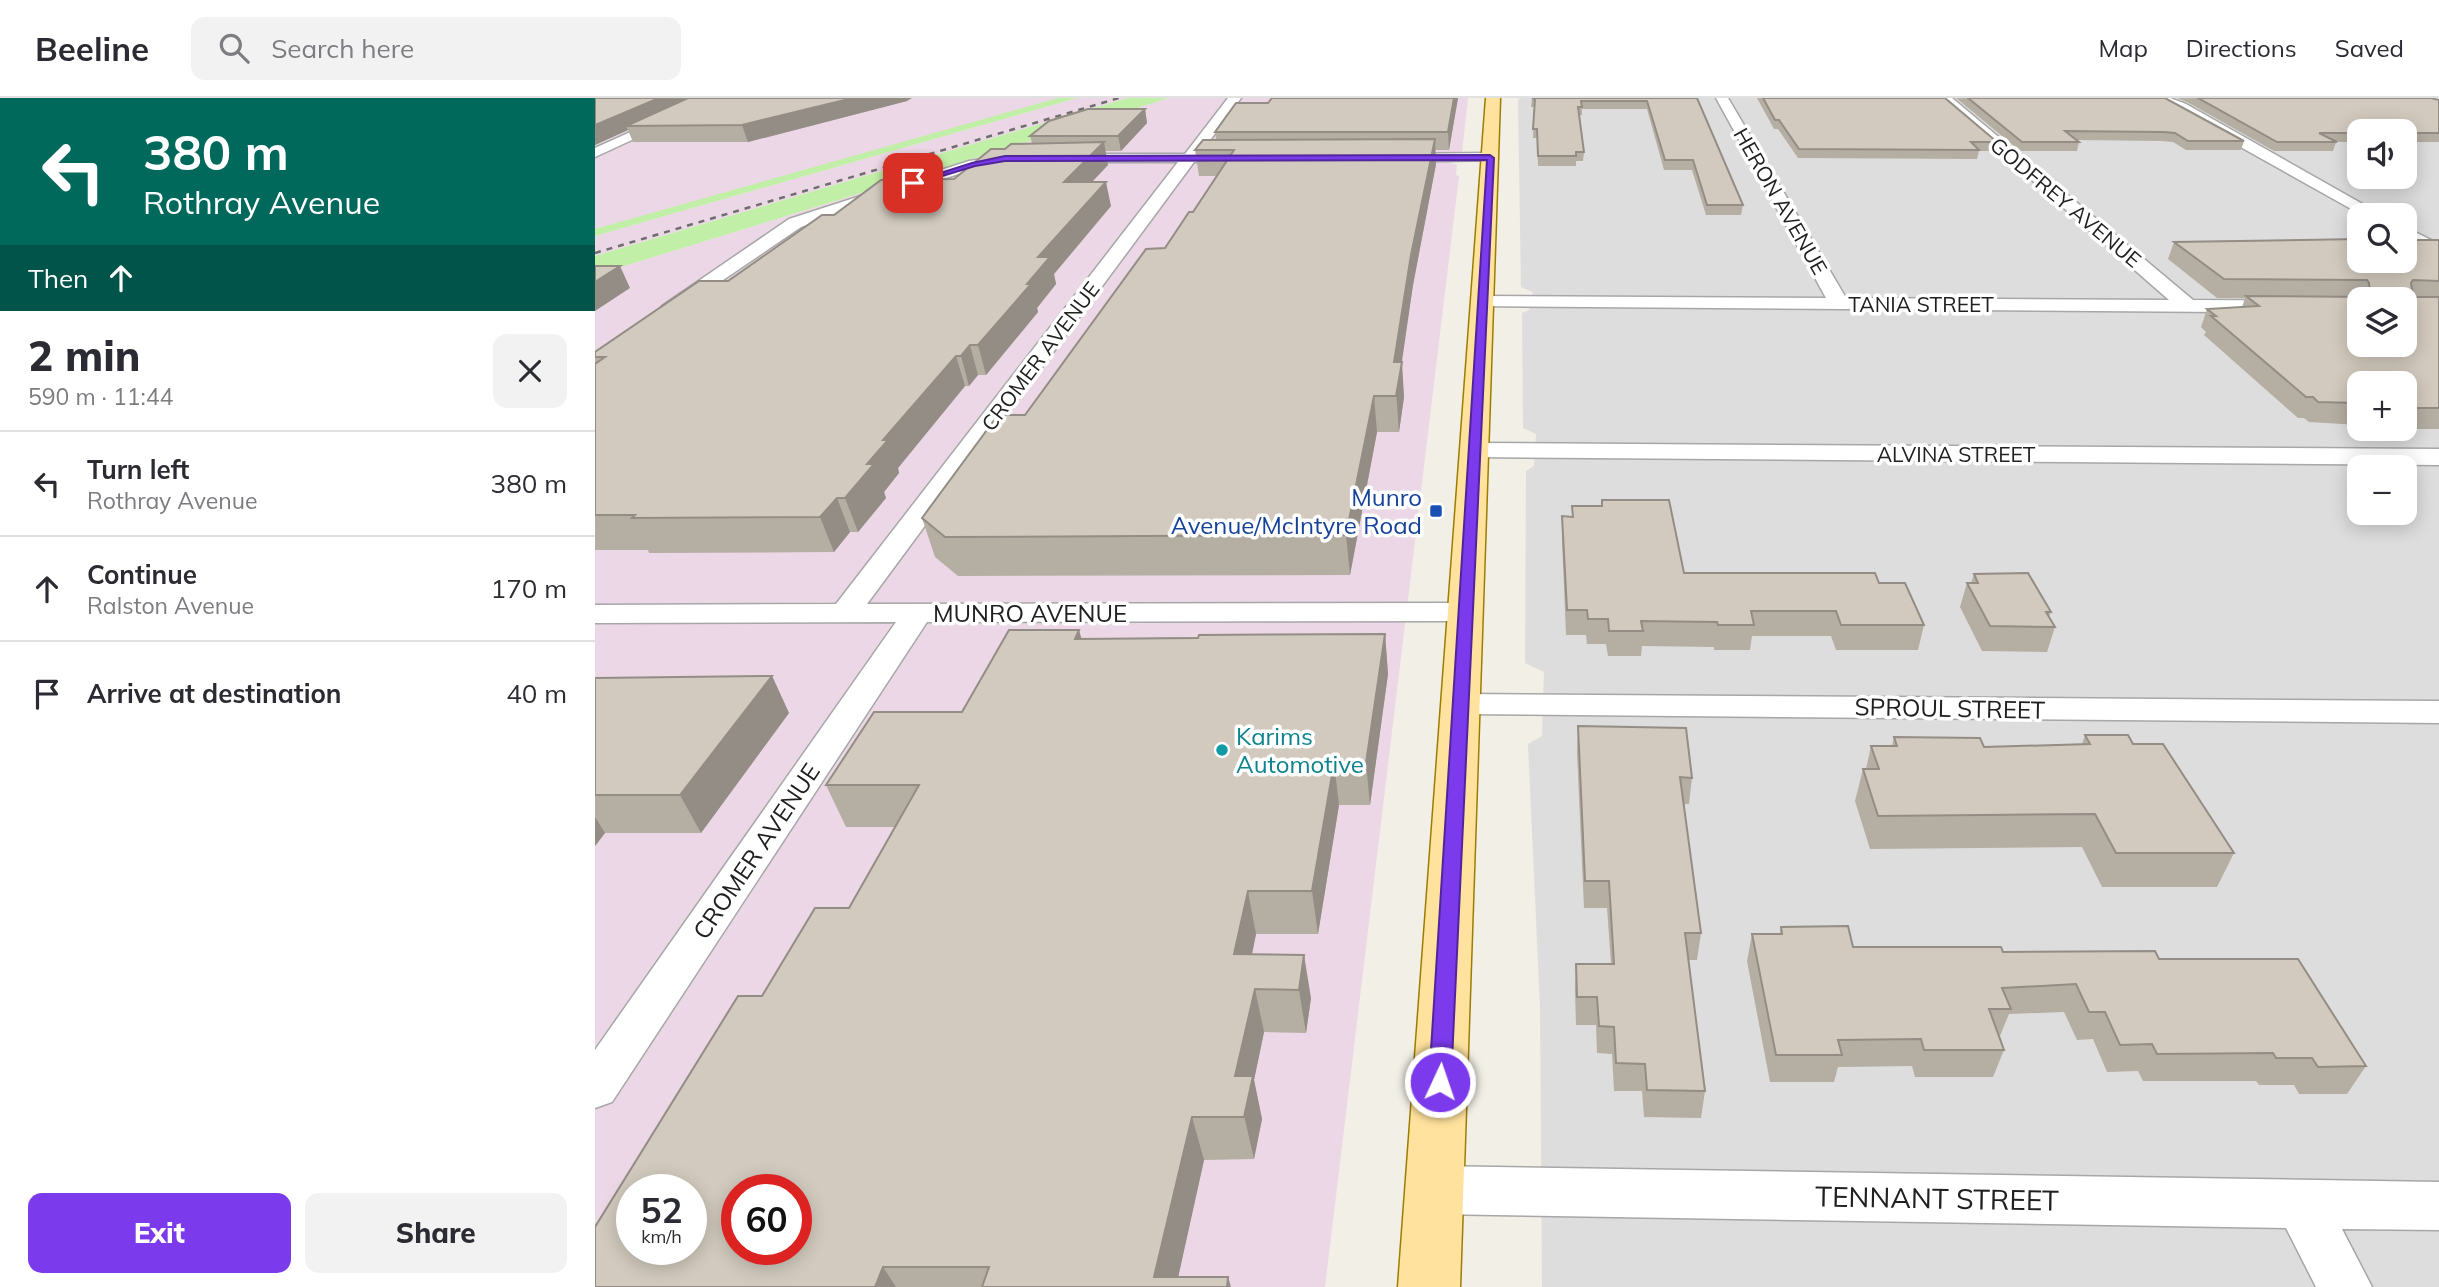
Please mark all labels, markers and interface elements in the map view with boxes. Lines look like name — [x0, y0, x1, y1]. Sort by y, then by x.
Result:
search box — [191, 17, 681, 80]
text: Beeline — [35, 28, 149, 69]
icon: search — [215, 29, 253, 67]
text: Search here — [271, 32, 414, 65]
text: Map — [2098, 33, 2148, 63]
text: Directions — [2186, 33, 2297, 63]
text: Saved — [2335, 33, 2404, 63]
map controls — [2347, 119, 2417, 525]
button: sound — [2347, 119, 2417, 189]
text: 380 m — [143, 121, 289, 182]
street label: HERON AVENUE — [1729, 123, 1833, 279]
icon: left — [28, 126, 119, 217]
street label: GODFREY AVENUE — [1985, 131, 2147, 273]
pin — [883, 153, 943, 213]
icon: arrive — [894, 164, 932, 202]
text: Rothray Avenue — [143, 182, 380, 222]
button: search — [2347, 203, 2417, 273]
icon: ahead — [102, 259, 140, 297]
text: Then — [28, 262, 88, 295]
street label: CROMER AVENUE — [975, 276, 1105, 436]
button: layers — [2347, 287, 2417, 357]
street label: TANIA STREET — [1848, 291, 1994, 317]
text: 2 min — [28, 329, 141, 382]
button: close — [493, 334, 567, 408]
button: + — [2347, 371, 2417, 441]
text: 590 m · 11:44 — [28, 382, 173, 411]
street label: ALVINA STREET — [1877, 441, 2036, 467]
text: Turn left — [87, 453, 189, 486]
button: − — [2347, 455, 2417, 525]
icon: left — [28, 465, 66, 503]
text: 380 m — [491, 467, 567, 500]
place label: Munro Avenue/McIntyre Road — [1171, 482, 1422, 540]
text: Rothray Avenue — [87, 486, 257, 515]
marker: Munro Avenue/McIntyre Road — [1428, 503, 1444, 519]
text: Continue — [87, 558, 197, 591]
icon: ahead — [28, 570, 66, 608]
text: 170 m — [491, 572, 567, 605]
text: Ralston Avenue — [87, 591, 254, 620]
street label: MUNRO AVENUE — [933, 598, 1127, 628]
icon: arrive — [28, 675, 66, 713]
text: Arrive at destination — [87, 677, 342, 710]
text: 40 m — [506, 677, 567, 710]
street label: SPROUL STREET — [1854, 691, 2046, 725]
place label: Karims Automotive — [1236, 721, 1364, 779]
marker: Karims Automotive — [1214, 742, 1230, 758]
street label: CROMER AVENUE — [686, 757, 826, 945]
position arrow — [1403, 1045, 1477, 1119]
speed limit sign: 60 — [721, 1174, 812, 1265]
street label: TENNANT STREET — [1815, 1178, 2059, 1218]
text: 52 — [640, 1188, 683, 1232]
button: Exit — [28, 1193, 291, 1273]
button: Share — [305, 1193, 567, 1273]
text: km/h — [641, 1225, 682, 1248]

